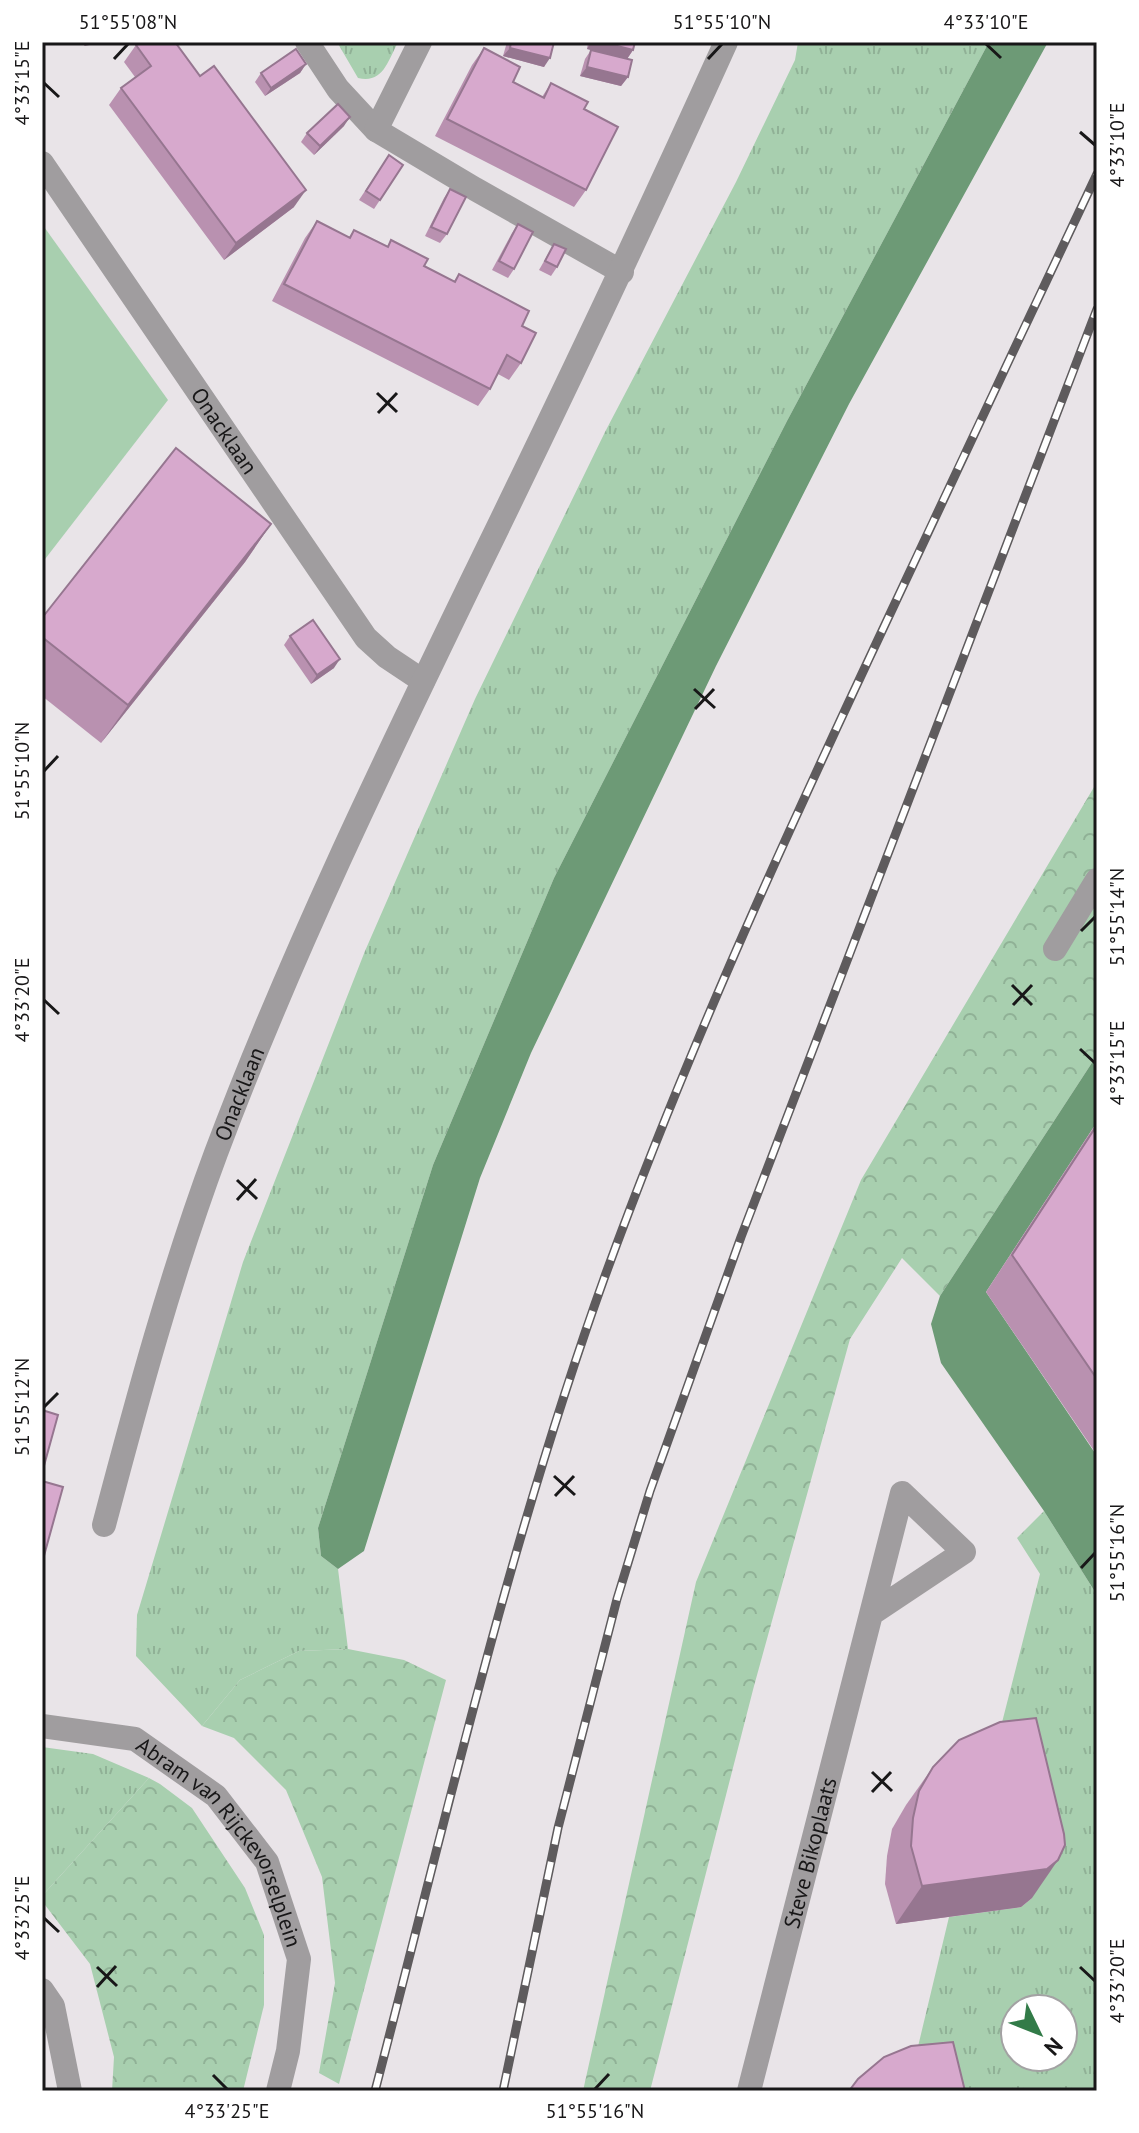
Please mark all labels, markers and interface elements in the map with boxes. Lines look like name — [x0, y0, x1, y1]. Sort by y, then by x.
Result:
text: 51°55'08"N — [79, 9, 177, 35]
text: 51°55'10"N — [673, 9, 771, 35]
text: 4°33'10"E — [944, 9, 1028, 35]
text: 4°33'15"E — [9, 41, 35, 125]
text: 4°33'10"E — [1104, 103, 1130, 187]
street label: Onacklaan — [185, 382, 264, 479]
text: 51°55'10"N — [9, 722, 35, 820]
text: 51°55'14"N — [1104, 868, 1130, 966]
text: 4°33'20"E — [9, 958, 35, 1042]
text: 4°33'15"E — [1104, 1021, 1130, 1105]
street label: Onacklaan — [208, 1043, 270, 1145]
text: 51°55'12"N — [9, 1358, 35, 1456]
text: 51°55'16"N — [1104, 1504, 1130, 1602]
street label: Abram van Rijckevorselplein — [131, 1731, 308, 1951]
street label: Steve Bikoplaats — [777, 1774, 843, 1931]
text: 4°33'25"E — [9, 1876, 35, 1960]
text: 4°33'20"E — [1104, 1939, 1130, 2023]
north arrow — [999, 1993, 1079, 2073]
text: N — [1038, 2032, 1069, 2061]
text: 4°33'25"E — [185, 2098, 269, 2124]
text: 51°55'16"N — [546, 2098, 644, 2124]

